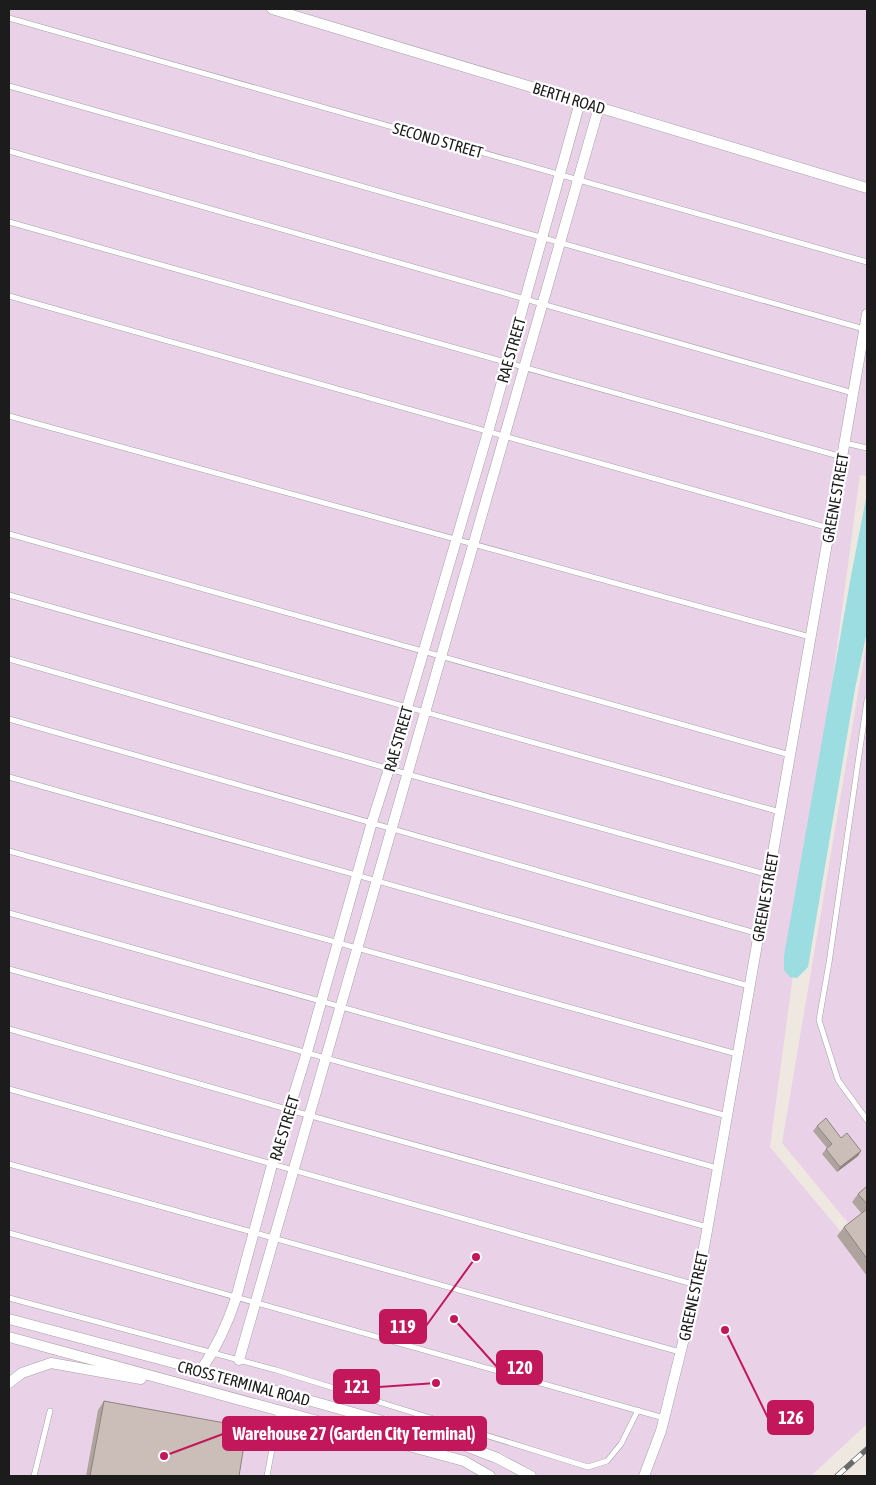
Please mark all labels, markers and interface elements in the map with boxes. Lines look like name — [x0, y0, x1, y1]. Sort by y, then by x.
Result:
street label: BERTH ROAD — [531, 78, 607, 118]
street label: SECOND STREET — [391, 119, 485, 161]
street label: RAE STREET — [493, 315, 529, 385]
street label: GREENE STREET — [818, 452, 852, 544]
street label: RAE STREET — [380, 704, 416, 774]
street label: GREENE STREET — [748, 851, 782, 943]
street label: RAE STREET — [266, 1093, 302, 1163]
street label: GREENE STREET — [675, 1250, 711, 1342]
callout: 119 — [380, 1310, 426, 1343]
text: 119 — [390, 1316, 416, 1337]
callout: 120 — [497, 1351, 542, 1384]
street label: CROSS TERMINAL ROAD — [176, 1357, 312, 1409]
text: 120 — [507, 1357, 533, 1378]
callout: 121 — [334, 1370, 379, 1403]
text: 121 — [344, 1376, 370, 1397]
callout: 126 — [768, 1401, 813, 1434]
text: 126 — [778, 1407, 804, 1428]
callout: Warehouse 27 (Garden City Terminal) — [223, 1417, 486, 1450]
text: Warehouse 27 (Garden City Terminal) — [232, 1423, 475, 1444]

